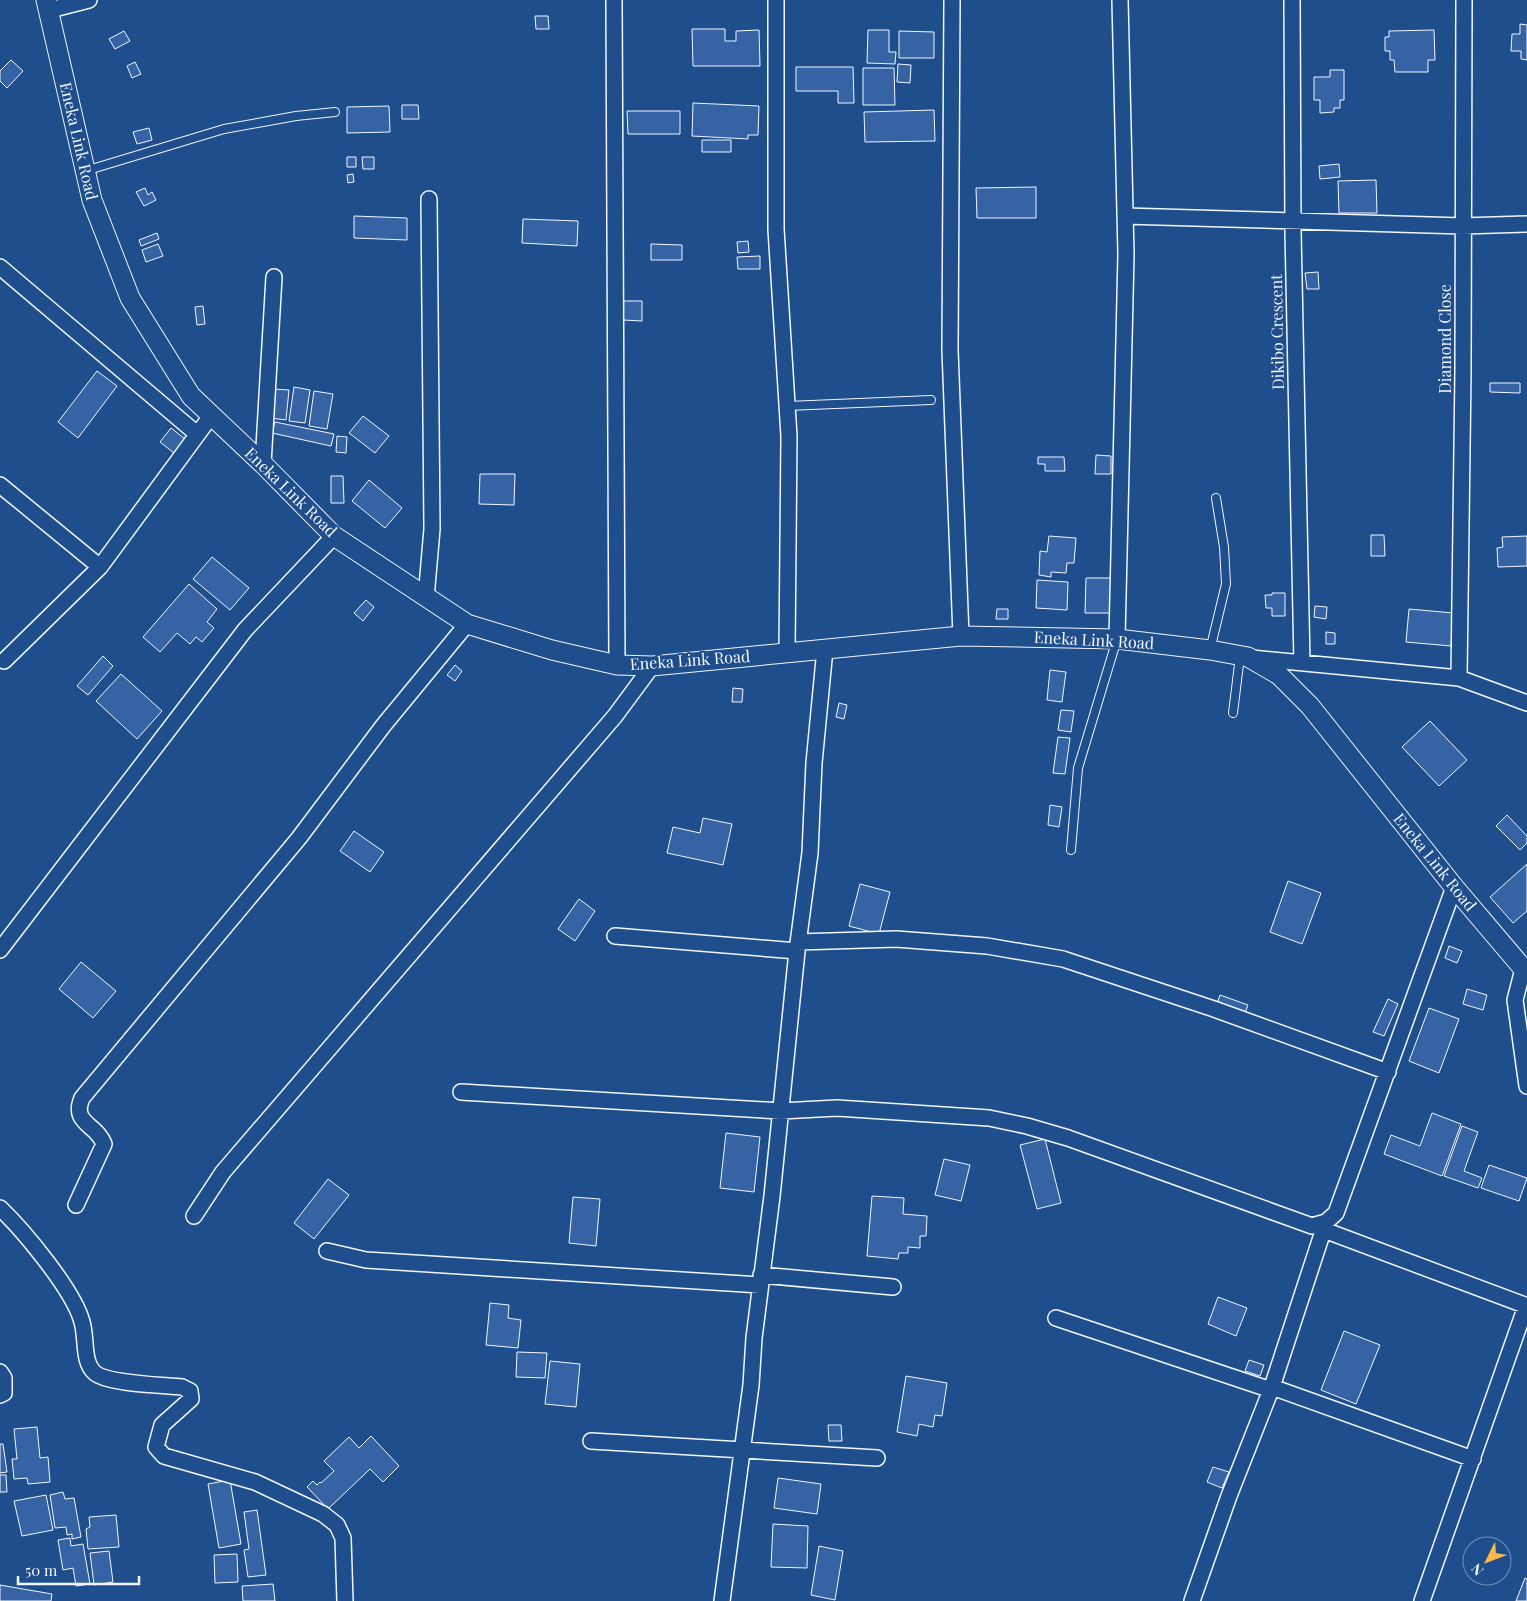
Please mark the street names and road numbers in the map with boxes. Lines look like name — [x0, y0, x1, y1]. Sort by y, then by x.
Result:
street label: Eneka Link Road — [56, 80, 103, 202]
street label: Dikibo Crescent — [1265, 274, 1288, 390]
street label: Diamond Close — [1434, 284, 1455, 394]
street label: Eneka Link Road — [241, 442, 342, 541]
street label: Eneka Link Road — [1033, 626, 1155, 653]
street label: Eneka Link Road — [629, 645, 751, 674]
street label: Eneka Link Road — [1389, 808, 1481, 915]

